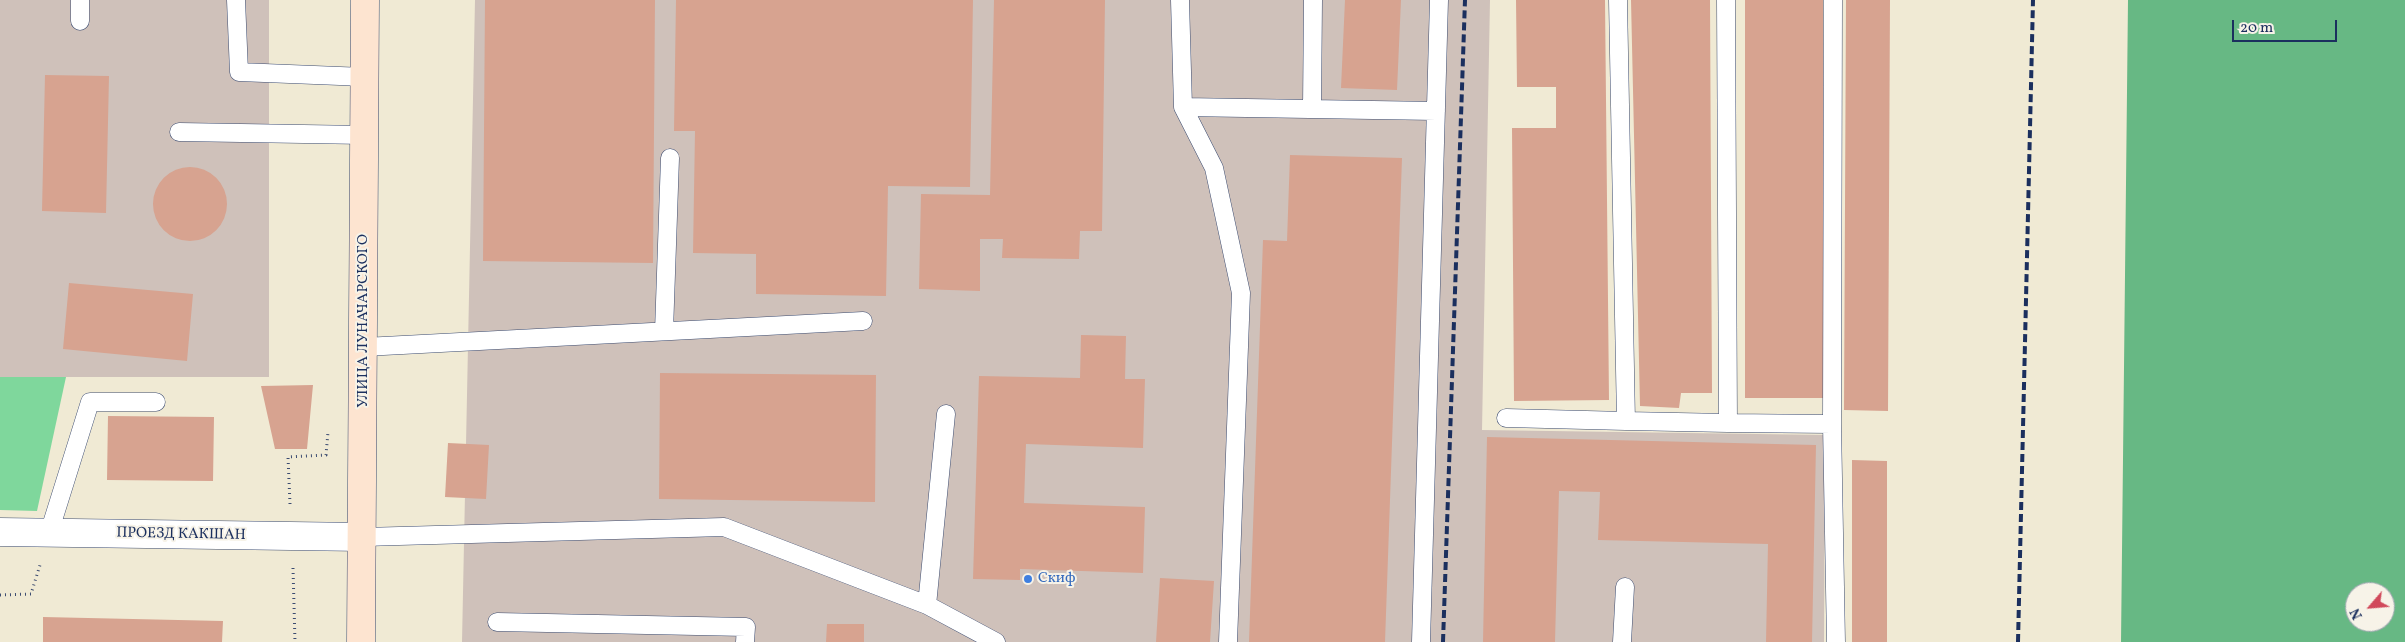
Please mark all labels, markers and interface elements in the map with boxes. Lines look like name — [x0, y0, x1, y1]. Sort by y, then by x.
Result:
scale bar — [2235, 10, 2340, 42]
text: 20 m — [2240, 18, 2273, 39]
street label: УЛИЦА ЛУНАЧАРСКОГО — [355, 234, 373, 408]
street label: ПРОЕЗД КАКШАН — [116, 525, 246, 545]
place label: Скиф — [1038, 570, 1075, 588]
marker: Скиф — [1022, 573, 1034, 585]
north arrow — [2345, 582, 2395, 632]
text: N — [2346, 605, 2368, 622]

